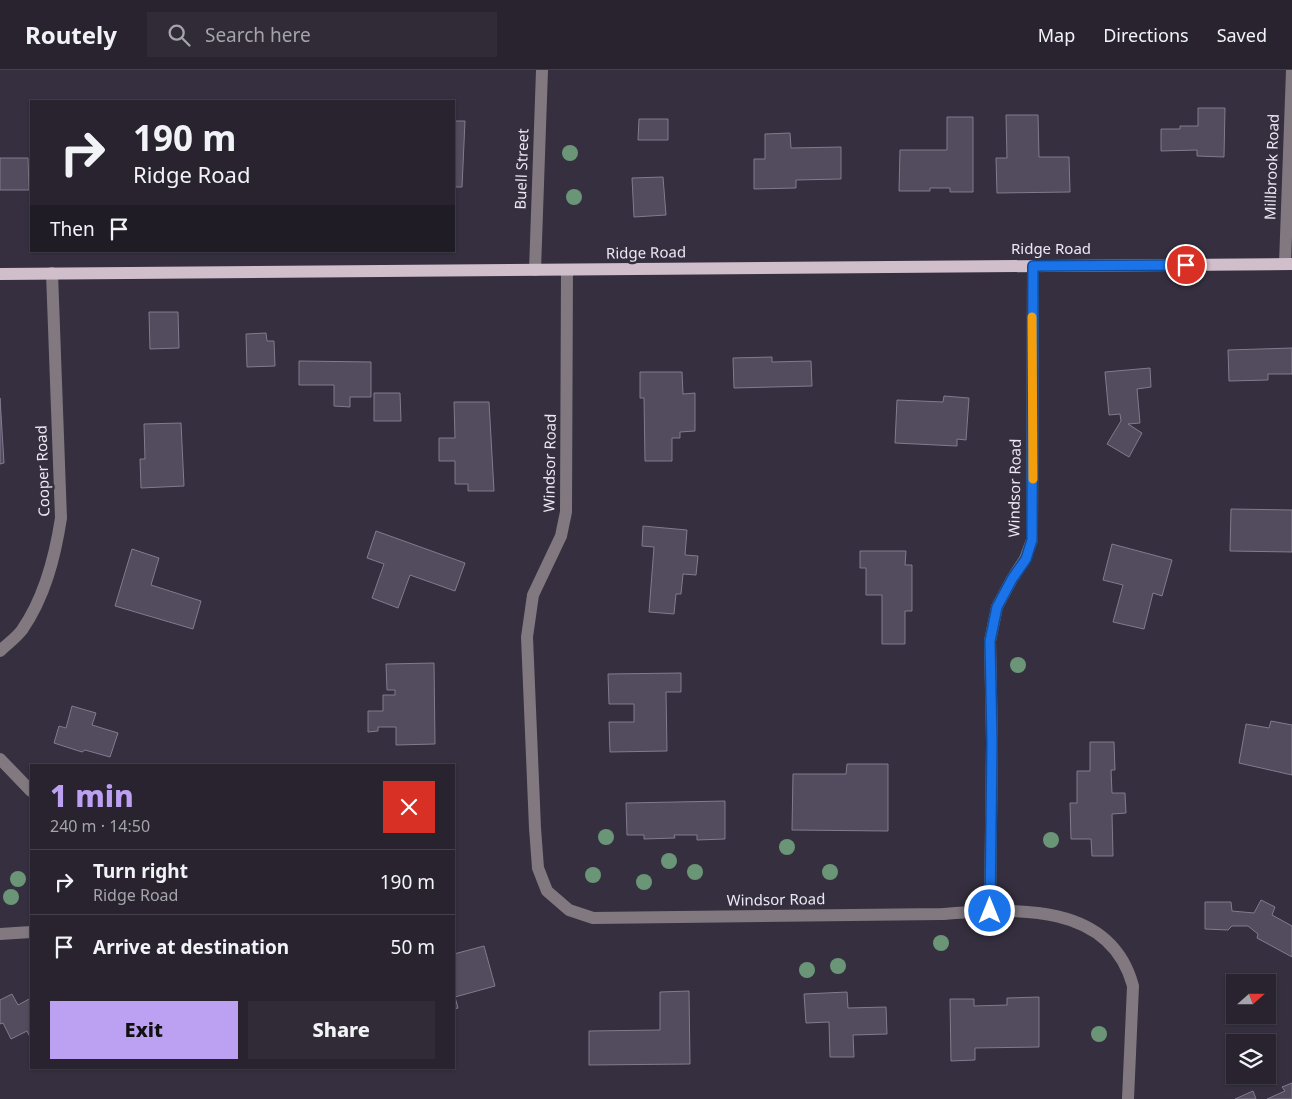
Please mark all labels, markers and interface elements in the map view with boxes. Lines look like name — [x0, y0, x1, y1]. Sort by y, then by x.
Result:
search box — [147, 12, 497, 57]
text: Routely — [25, 18, 117, 51]
icon: search — [165, 21, 193, 49]
text: Search here — [205, 22, 311, 48]
text: Map — [1038, 23, 1075, 47]
text: Directions — [1103, 23, 1189, 47]
text: Saved — [1217, 23, 1267, 47]
street label: Millbrook Road — [1259, 113, 1283, 221]
text: 190 m — [133, 114, 236, 161]
icon: right — [50, 120, 115, 185]
street label: Buell Street — [510, 128, 532, 210]
text: Ridge Road — [133, 159, 250, 189]
icon: arrive — [105, 215, 133, 243]
text: Then — [50, 216, 95, 242]
street label: Ridge Road — [1011, 238, 1091, 258]
street label: Ridge Road — [606, 241, 686, 263]
pin — [1165, 244, 1207, 286]
icon: arrive — [1172, 251, 1200, 279]
street label: Windsor Road — [538, 413, 560, 513]
street label: Cooper Road — [30, 425, 54, 517]
street label: Windsor Road — [1003, 438, 1025, 538]
text: 1 min — [50, 775, 134, 816]
button: close — [383, 781, 435, 833]
text: 240 m · 14:50 — [50, 815, 150, 837]
text: Turn right — [93, 858, 188, 884]
icon: right — [50, 868, 78, 896]
text: 190 m — [380, 869, 435, 895]
text: Ridge Road — [93, 884, 178, 906]
position arrow — [963, 884, 1015, 936]
street label: Windsor Road — [726, 888, 826, 910]
icon: arrive — [50, 933, 78, 961]
text: Arrive at destination — [93, 934, 289, 960]
text: 50 m — [391, 934, 435, 960]
north arrow — [1226, 974, 1276, 1024]
map controls — [1226, 974, 1276, 1084]
button: Exit — [50, 1001, 238, 1059]
button: Share — [248, 1001, 435, 1059]
button: layers — [1226, 1034, 1276, 1084]

